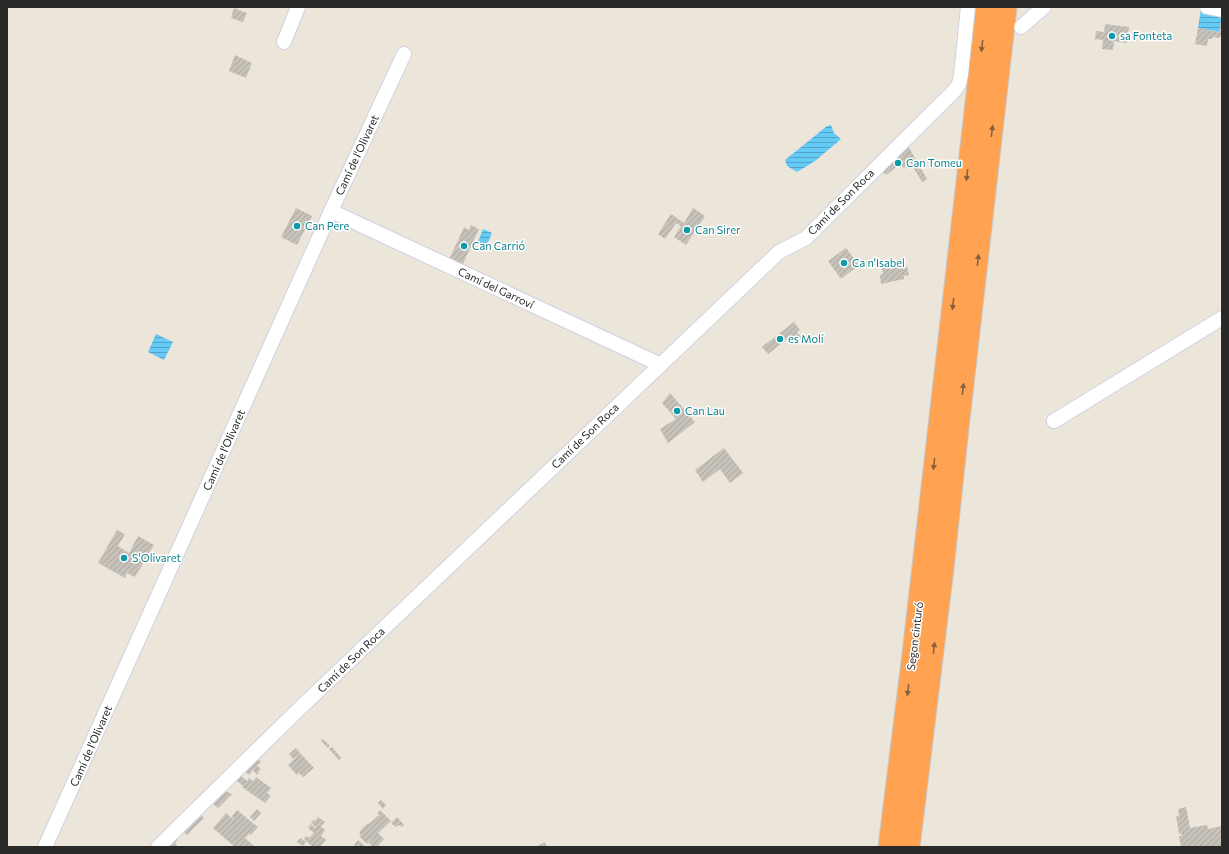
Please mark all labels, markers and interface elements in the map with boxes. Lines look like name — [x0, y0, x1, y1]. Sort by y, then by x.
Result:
place label: sa Fonteta — [1120, 29, 1172, 42]
marker: sa Fonteta — [1107, 31, 1117, 41]
one-way arrow — [979, 40, 986, 52]
street label: Camí de l'Olivaret — [332, 112, 381, 197]
one-way arrow — [989, 125, 996, 137]
place label: Can Tomeu — [906, 156, 962, 169]
marker: Can Tomeu — [893, 158, 903, 168]
street label: Camí de Son Roca — [805, 166, 876, 237]
one-way arrow — [964, 169, 971, 181]
place label: Can Pere — [305, 219, 349, 232]
marker: Can Pere — [292, 221, 302, 231]
place label: Can Sirer — [695, 223, 741, 236]
marker: Can Sirer — [682, 225, 692, 235]
place label: Can Carrió — [472, 239, 526, 252]
marker: Can Carrió — [459, 241, 469, 251]
one-way arrow — [974, 254, 981, 266]
place label: Ca n'Isabel — [852, 256, 905, 269]
marker: Ca n'Isabel — [839, 258, 849, 268]
street label: Camí del Garroví — [456, 264, 537, 311]
one-way arrow — [949, 298, 956, 310]
place label: es Molí — [788, 332, 825, 345]
marker: es Molí — [775, 334, 785, 344]
one-way arrow — [959, 383, 966, 395]
street label: Camí de Son Roca — [548, 400, 621, 471]
place label: Can Lau — [685, 404, 725, 417]
marker: Can Lau — [672, 406, 682, 416]
street label: Camí de l'Olivaret — [200, 407, 247, 492]
one-way arrow — [931, 457, 938, 470]
place label: S'Olivaret — [132, 551, 181, 564]
marker: S'Olivaret — [119, 553, 129, 563]
street label: Segon cinturó — [904, 600, 925, 671]
street label: Camí de Son Roca — [314, 624, 387, 695]
one-way arrow — [931, 642, 937, 654]
one-way arrow — [905, 684, 911, 696]
street label: Camí de l'Olivaret — [67, 703, 114, 788]

